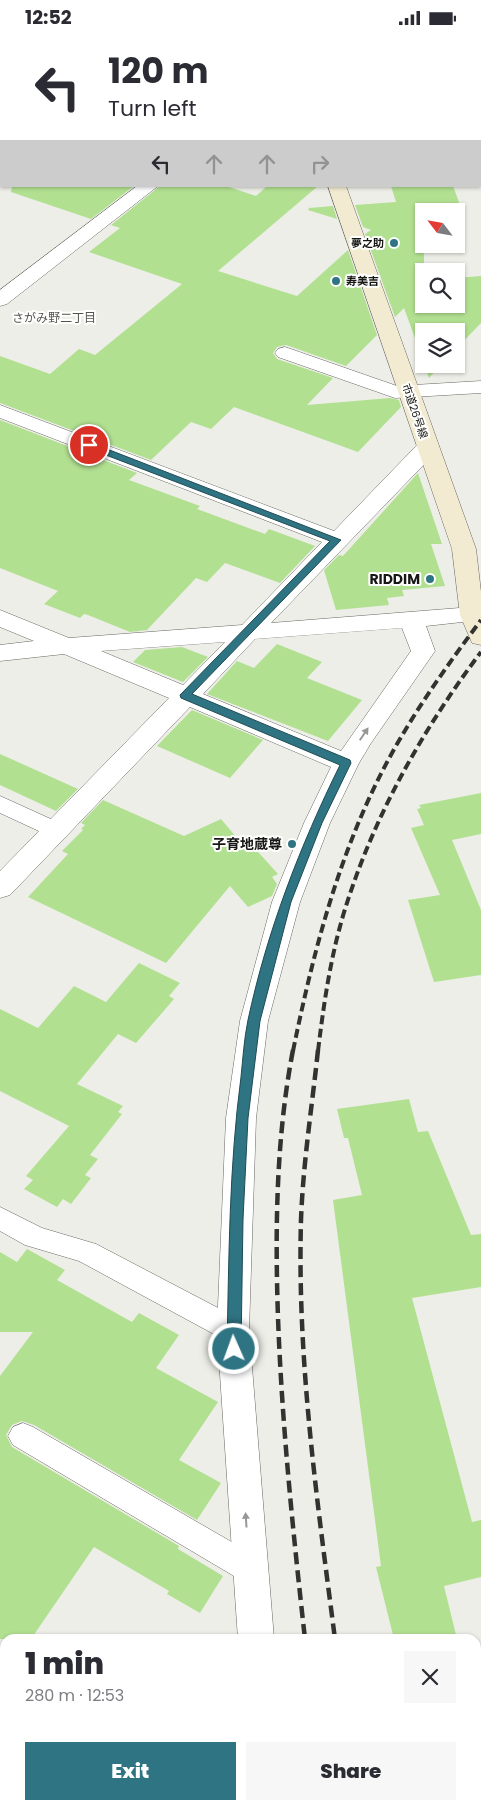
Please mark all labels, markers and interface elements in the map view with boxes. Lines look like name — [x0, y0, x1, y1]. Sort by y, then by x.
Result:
text: 12:52 — [25, 4, 72, 31]
text: 120 m — [108, 46, 208, 95]
icon: left — [25, 55, 90, 120]
text: Turn left — [108, 93, 196, 124]
icon: left — [147, 150, 175, 178]
icon: ahead — [200, 150, 228, 178]
icon: ahead — [253, 150, 281, 178]
icon: right — [306, 150, 334, 178]
north arrow — [415, 203, 465, 253]
map controls — [415, 203, 465, 373]
place label: 夢之助 — [351, 235, 384, 251]
marker: 夢之助 — [388, 237, 400, 249]
button: search — [415, 263, 465, 313]
place label: 寿美吉 — [346, 273, 379, 289]
marker: 寿美吉 — [330, 275, 342, 287]
district label: さがみ野二丁目 — [12, 309, 96, 326]
button: layers — [415, 323, 465, 373]
street label: 市道26号線 — [398, 381, 432, 441]
pin — [68, 424, 110, 466]
icon: arrive — [75, 431, 103, 459]
place label: RIDDIM — [369, 569, 420, 589]
marker: RIDDIM — [424, 573, 436, 585]
one-way arrow — [359, 727, 369, 741]
place label: 子育地蔵尊 — [212, 834, 282, 854]
marker: 子育地蔵尊 — [286, 838, 298, 850]
position arrow — [207, 1322, 259, 1374]
one-way arrow — [242, 1512, 250, 1528]
text: 1 min — [25, 1642, 104, 1685]
button: close — [404, 1651, 456, 1703]
text: 280 m · 12:53 — [25, 1684, 124, 1707]
button: Exit — [25, 1742, 236, 1800]
button: Share — [246, 1742, 456, 1800]

